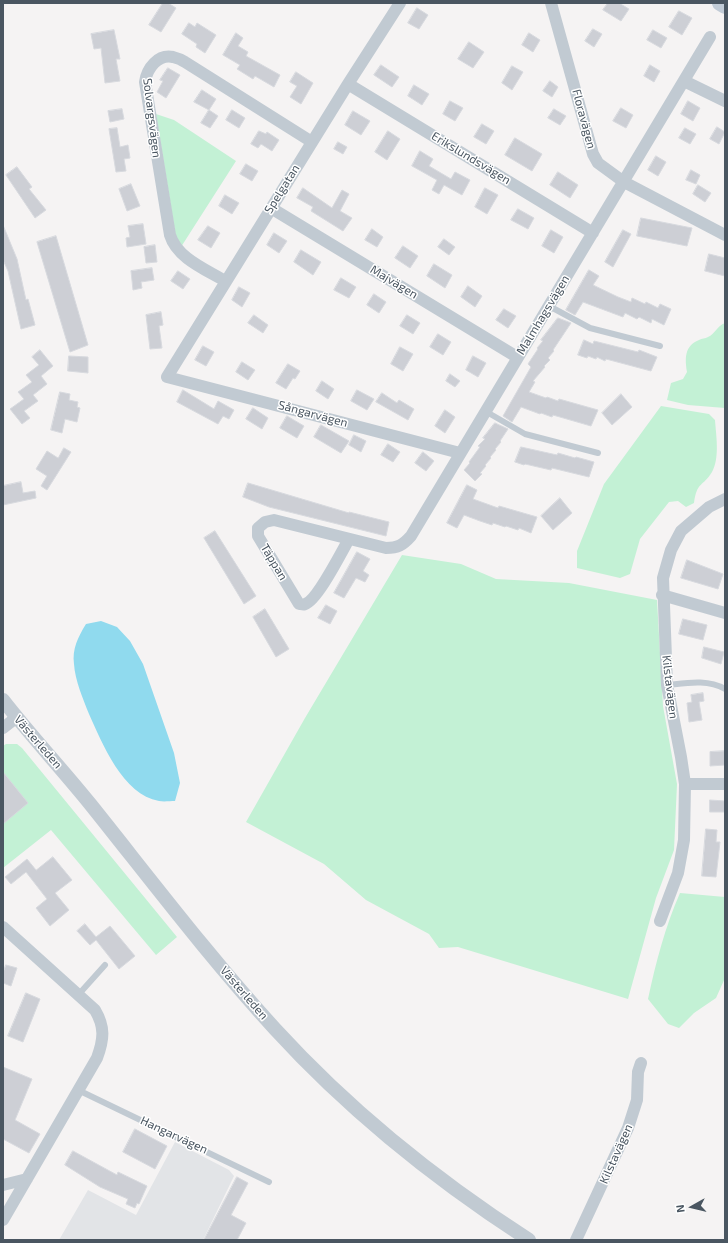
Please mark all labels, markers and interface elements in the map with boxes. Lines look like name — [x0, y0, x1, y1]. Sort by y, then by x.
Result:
street label: Solvargsvägen — [140, 77, 164, 159]
street label: Floravägen — [569, 88, 599, 150]
street label: Erikslundsvägen — [429, 129, 513, 187]
street label: Spelgatan — [261, 162, 303, 216]
street label: Majvägen — [368, 262, 420, 302]
street label: Malmhagsvägen — [514, 273, 572, 357]
street label: Sångarvägen — [277, 398, 349, 430]
street label: Täppan — [258, 541, 290, 583]
street label: Kilstavägen — [659, 654, 681, 720]
street label: Västerleden — [11, 712, 65, 772]
street label: Västerleden — [217, 963, 271, 1023]
street label: Hangarvägen — [138, 1113, 210, 1157]
street label: Kilstavägen — [596, 1122, 636, 1186]
north arrow — [672, 1187, 712, 1227]
text: N — [673, 1204, 687, 1214]

